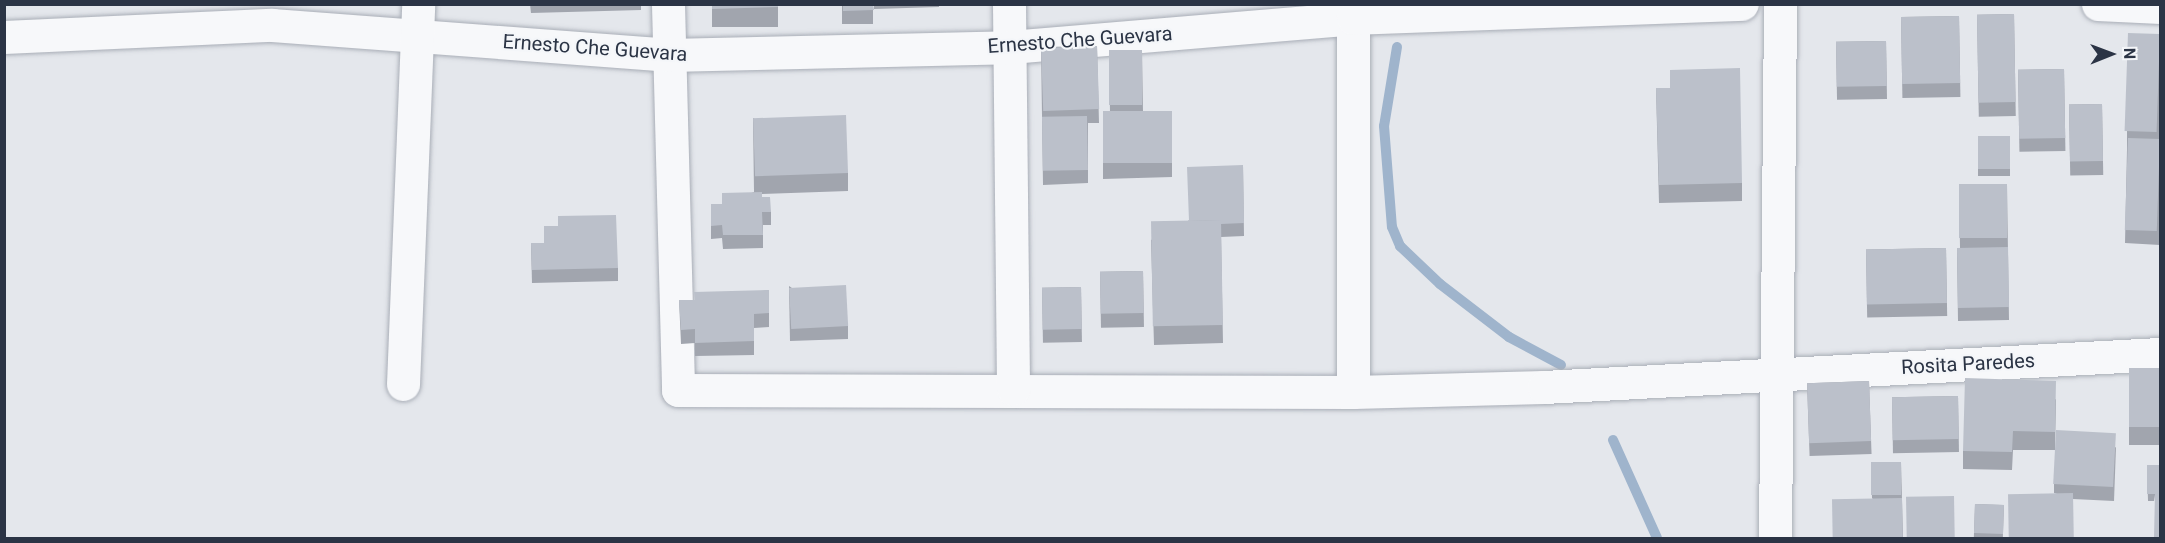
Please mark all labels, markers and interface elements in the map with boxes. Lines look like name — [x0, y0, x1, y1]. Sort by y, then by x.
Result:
street label: Ernesto Che Guevara — [987, 22, 1173, 58]
north arrow — [2081, 24, 2141, 84]
street label: Ernesto Che Guevara — [502, 30, 688, 66]
text: N — [2120, 48, 2139, 59]
street label: Rosita Paredes — [1900, 349, 2036, 379]

